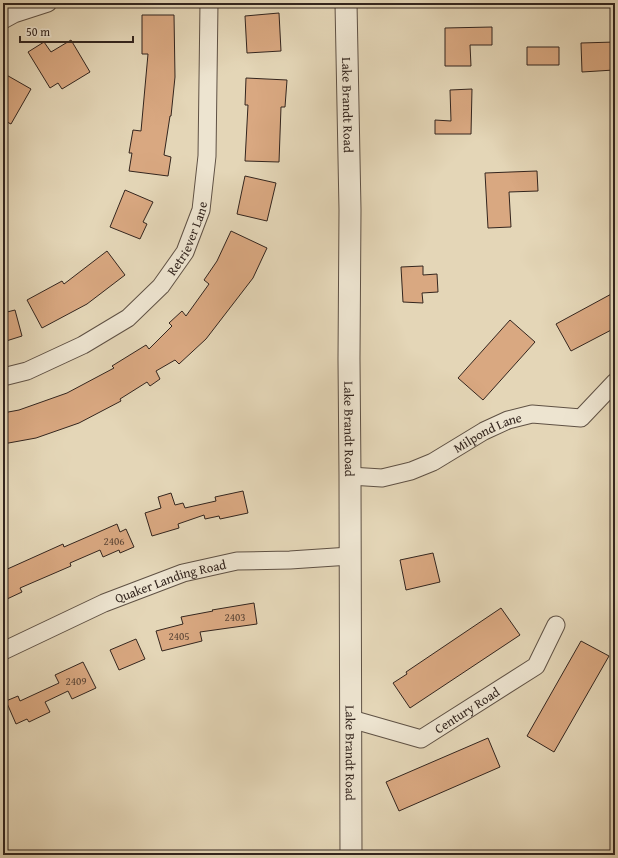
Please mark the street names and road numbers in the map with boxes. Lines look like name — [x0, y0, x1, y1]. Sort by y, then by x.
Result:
street label: Lake Brandt Road — [338, 57, 358, 153]
street label: Retriever Lane — [162, 201, 211, 279]
street label: Lake Brandt Road — [340, 381, 360, 477]
street label: Milpond Lane — [449, 407, 524, 457]
street label: Quaker Landing Road — [112, 554, 228, 608]
street label: Century Road — [430, 682, 503, 738]
street label: Lake Brandt Road — [341, 705, 360, 801]

